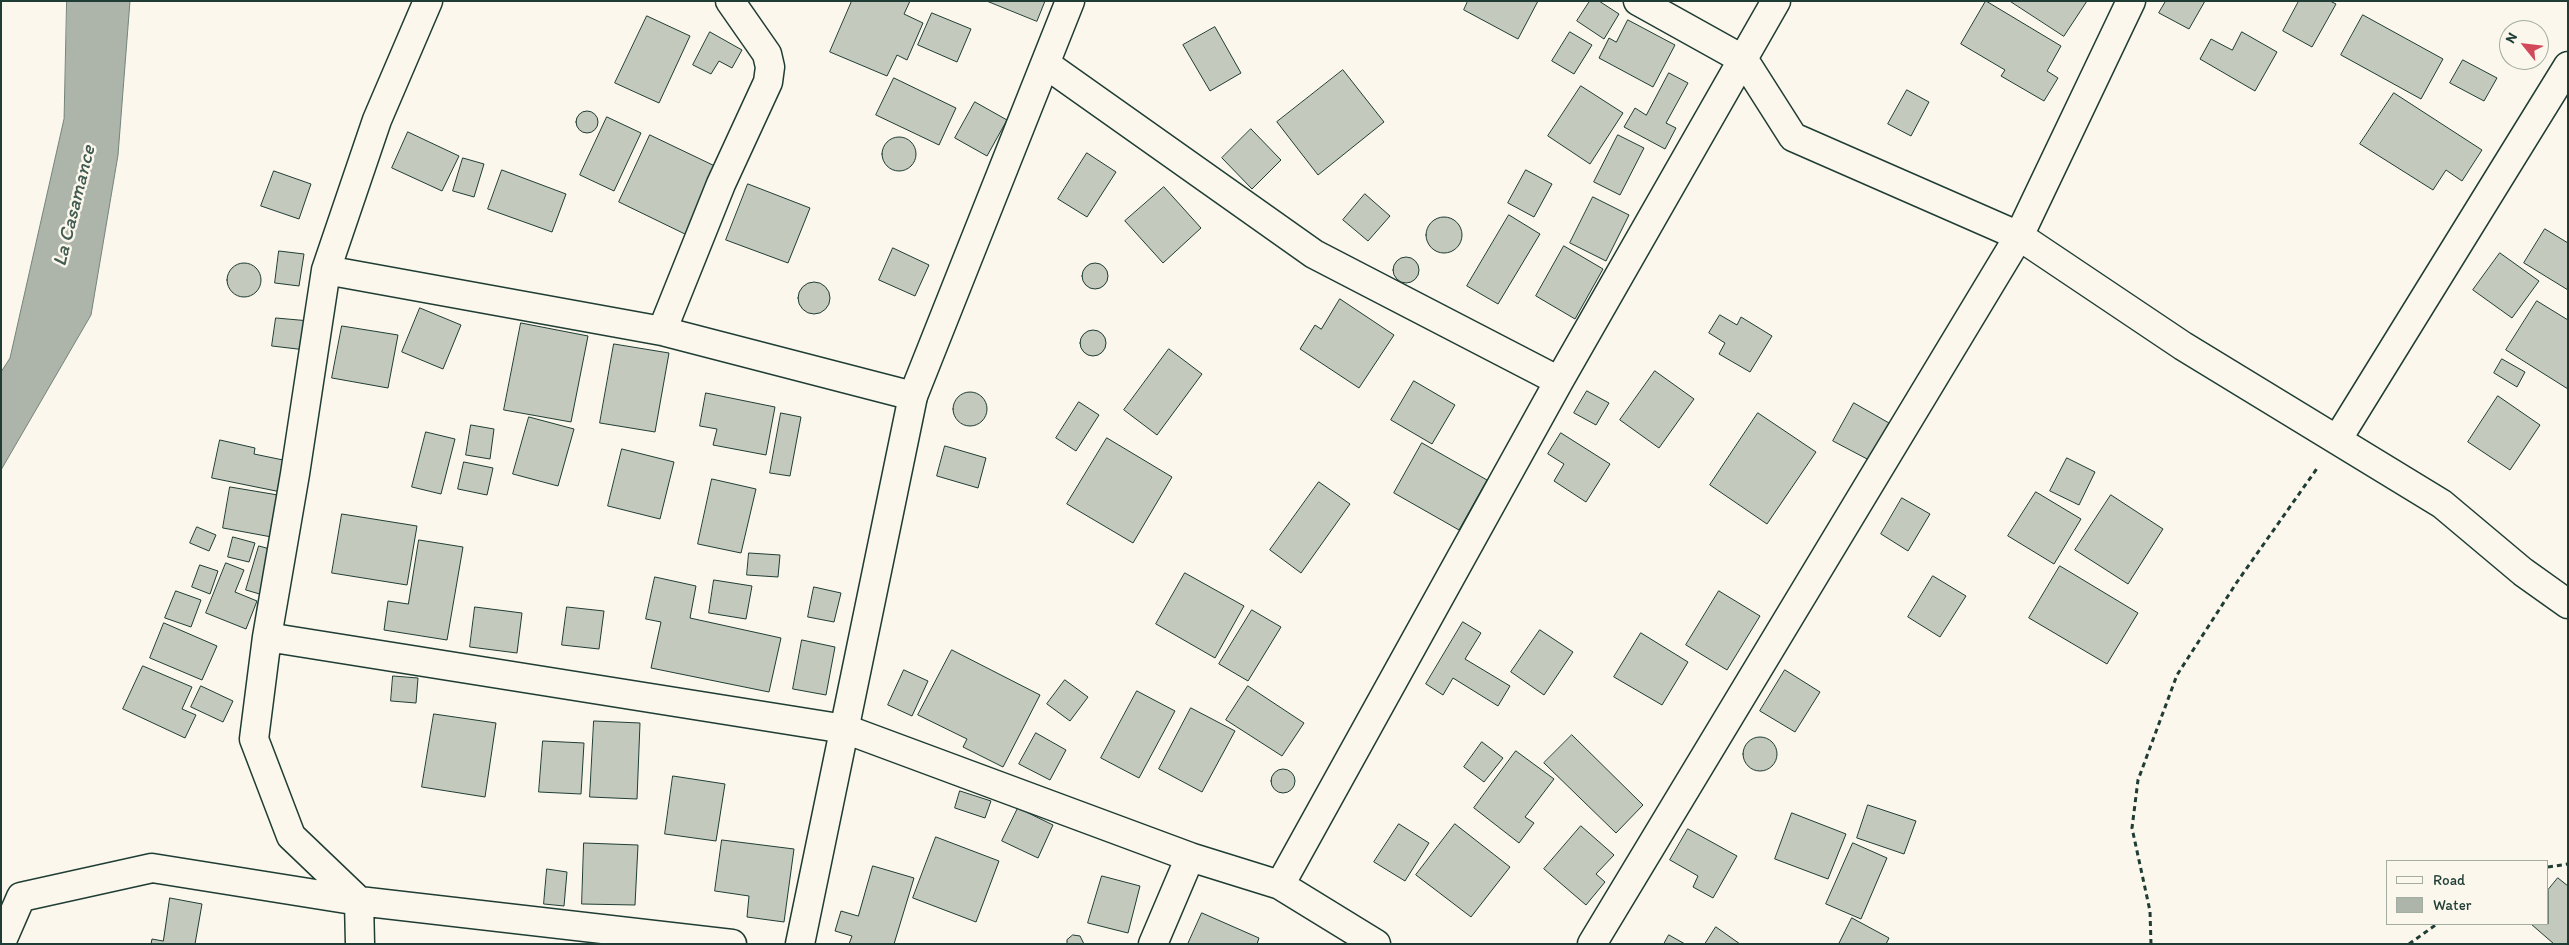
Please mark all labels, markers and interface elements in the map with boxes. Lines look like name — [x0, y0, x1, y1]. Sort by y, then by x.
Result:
north arrow — [2499, 20, 2549, 70]
text: N — [2502, 30, 2521, 46]
water label: La Casamance — [48, 143, 102, 269]
legend — [2386, 860, 2549, 925]
text: Road — [2433, 871, 2465, 889]
text: Water — [2433, 896, 2471, 914]

